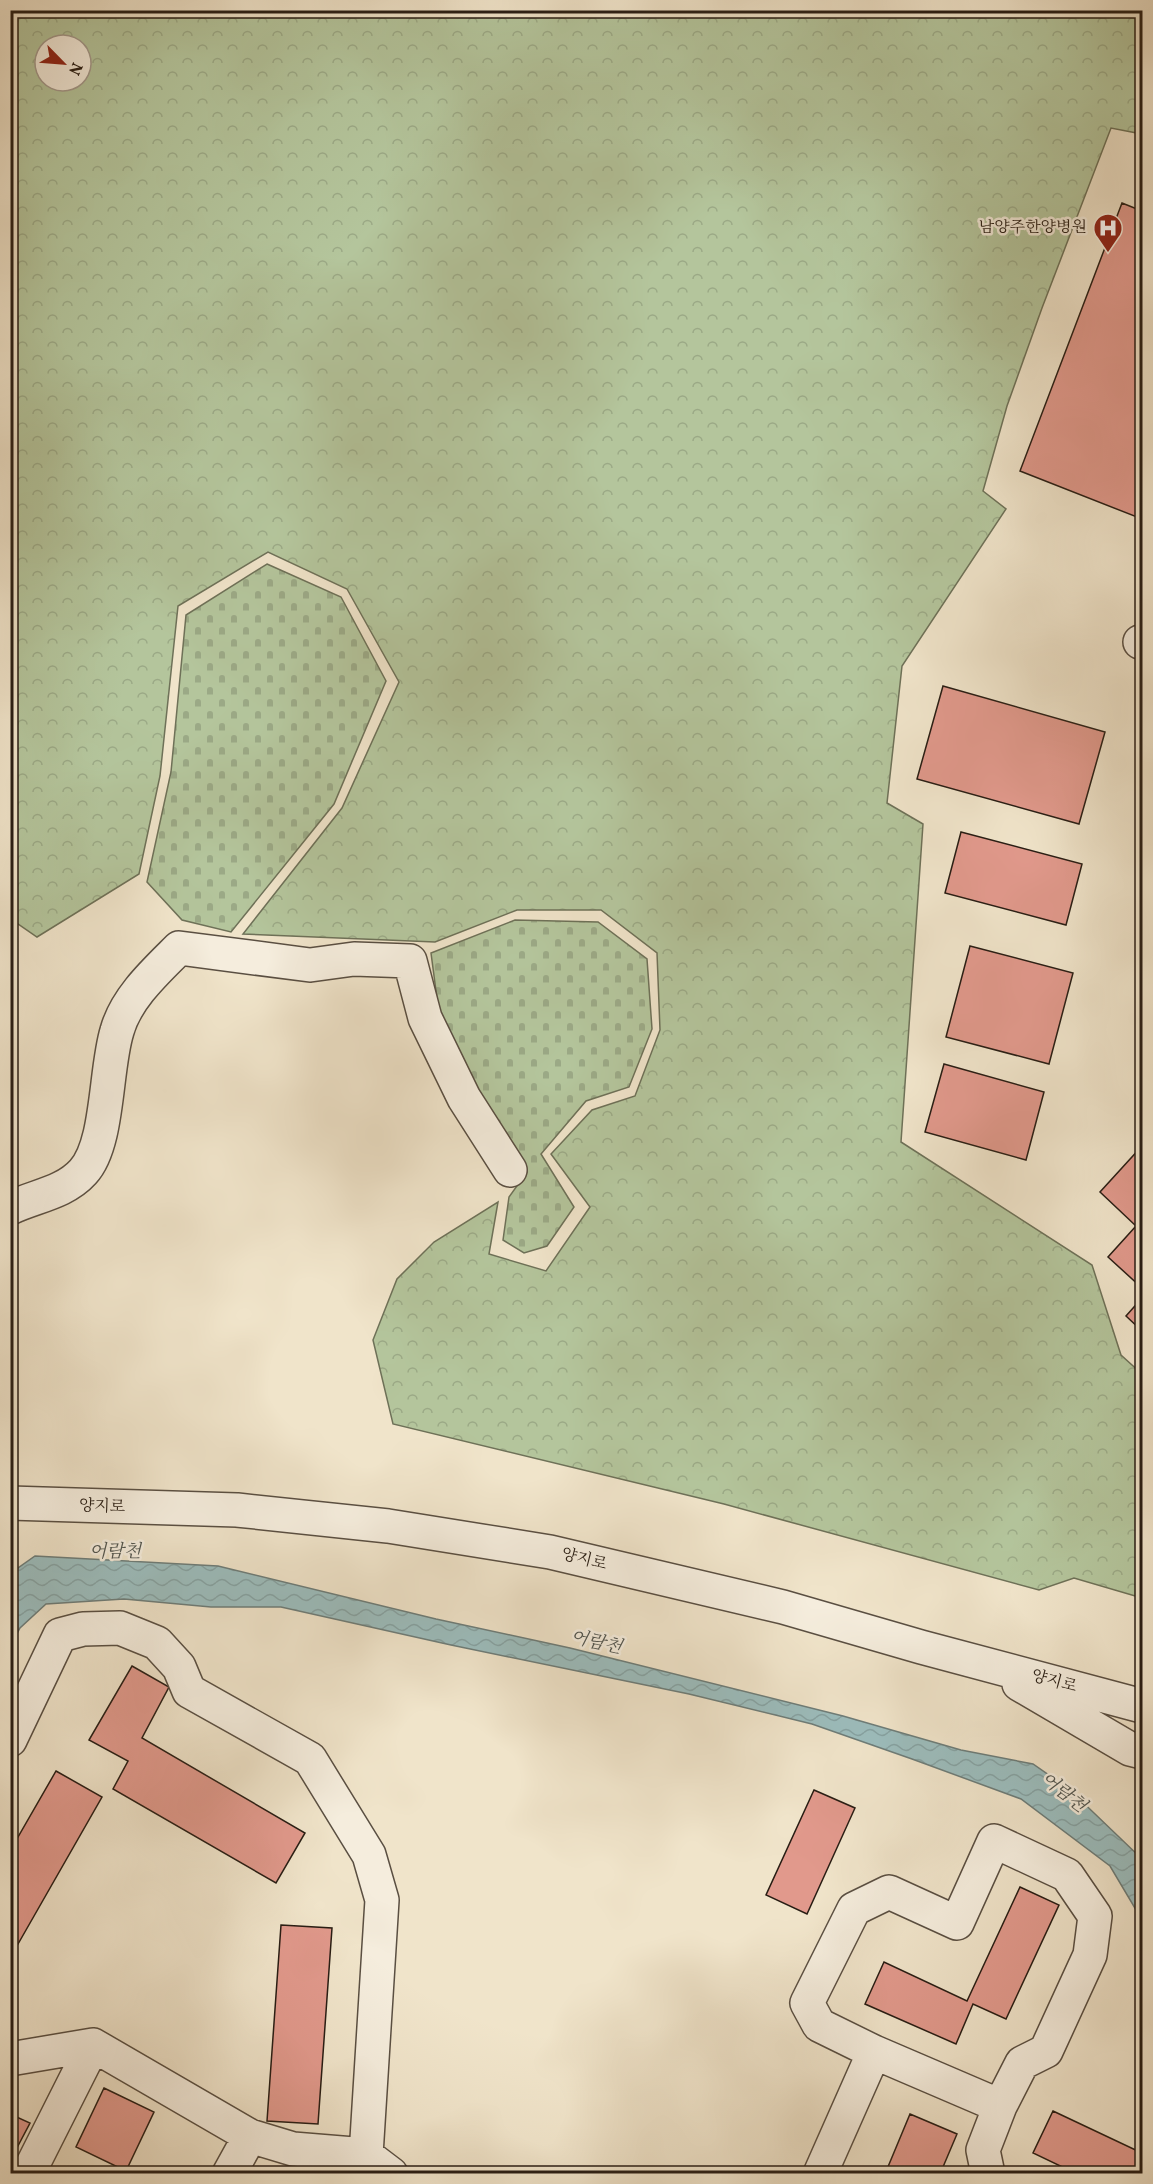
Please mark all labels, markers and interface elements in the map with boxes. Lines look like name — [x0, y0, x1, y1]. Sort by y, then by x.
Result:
north arrow — [33, 33, 93, 93]
text: N — [62, 59, 87, 79]
hospital icon: 남양주한양병원 — [1092, 212, 1124, 254]
place label: 남양주한양병원 — [979, 217, 1087, 239]
street label: 양지로 — [78, 1495, 126, 1519]
water label: 어람천 — [89, 1540, 143, 1565]
street label: 양지로 — [559, 1544, 610, 1576]
water label: 어람천 — [568, 1625, 626, 1661]
street label: 양지로 — [1029, 1665, 1080, 1699]
water label: 어람천 — [1035, 1767, 1093, 1820]

